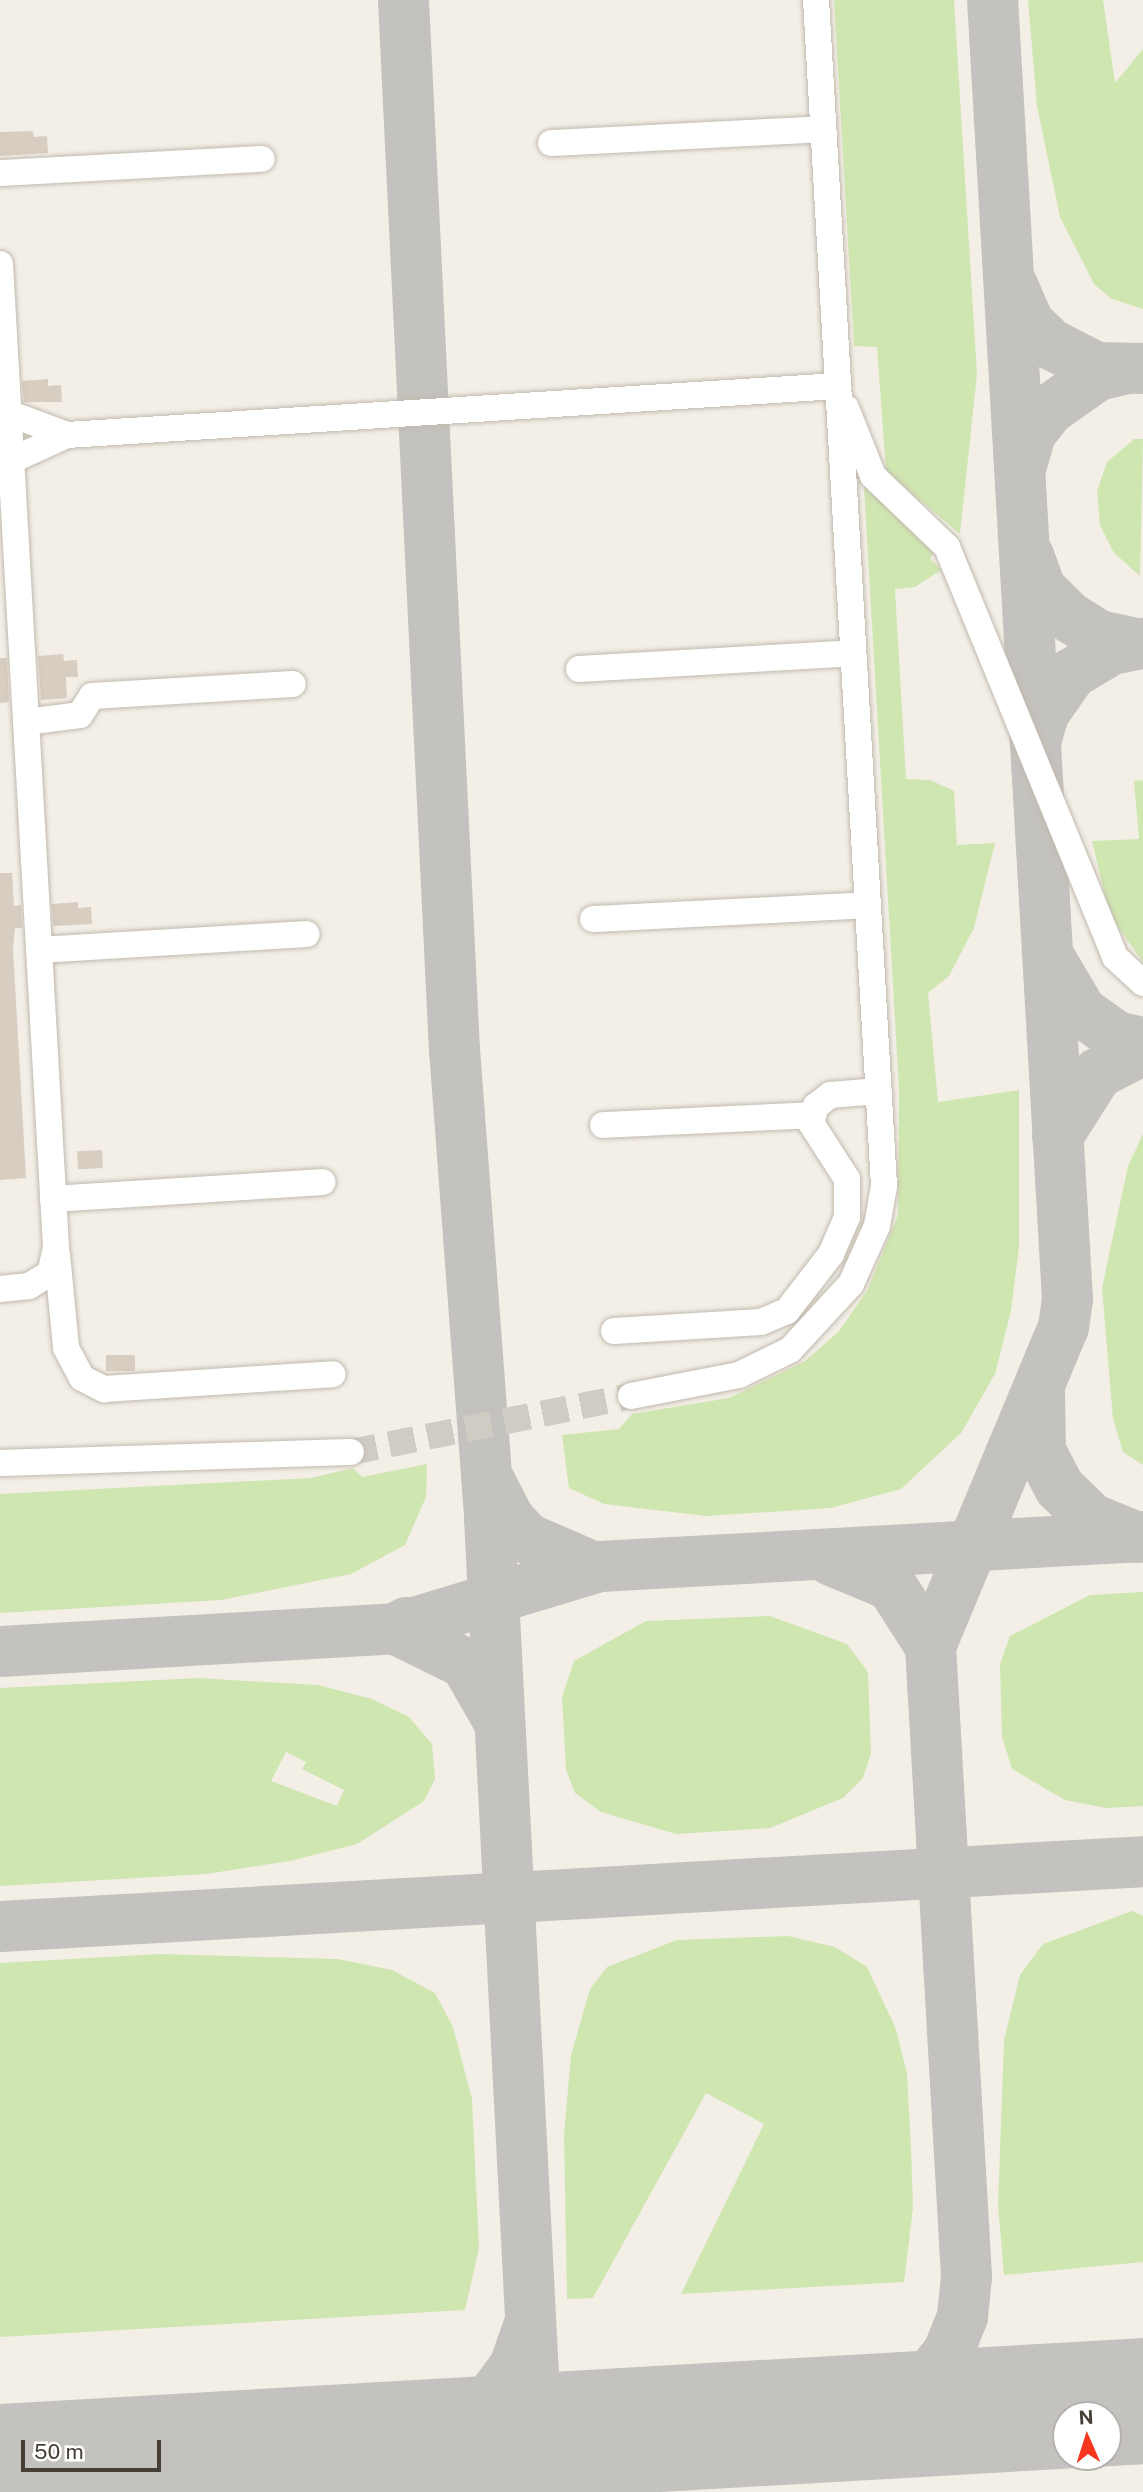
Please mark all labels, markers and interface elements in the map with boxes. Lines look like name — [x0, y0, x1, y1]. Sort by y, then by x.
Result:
north arrow — [1052, 2401, 1122, 2471]
text: N — [1078, 2406, 1094, 2428]
scale bar — [24, 2426, 164, 2470]
text: 50 m — [34, 2439, 84, 2464]

